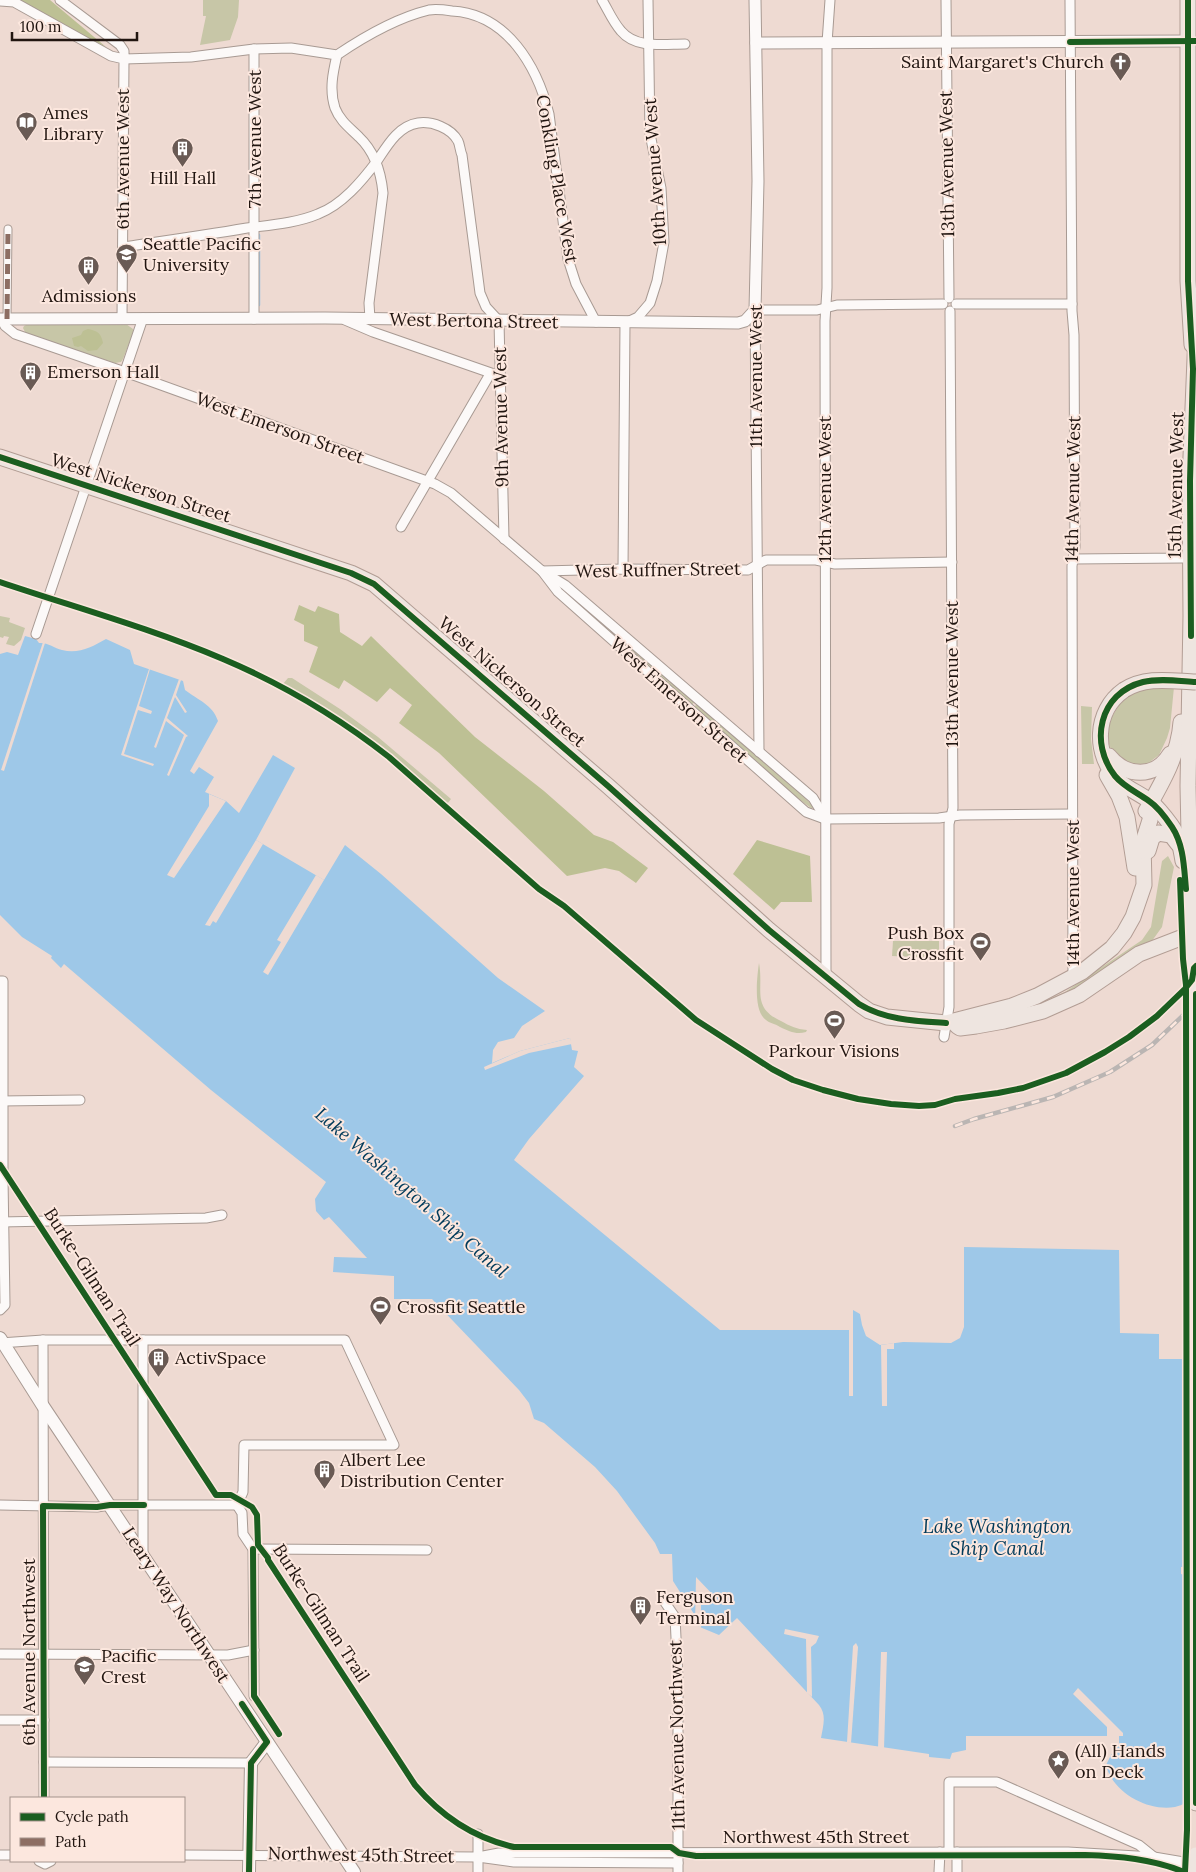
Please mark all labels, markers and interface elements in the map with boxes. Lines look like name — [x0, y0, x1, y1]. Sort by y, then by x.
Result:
scale bar — [12, 10, 138, 42]
text: 100 m — [20, 17, 61, 36]
place label: Saint Margaret's Church — [901, 50, 1104, 73]
church icon: Saint Margaret's Church — [1108, 50, 1132, 81]
street label: 7th Avenue West — [243, 70, 266, 208]
street label: 6th Avenue West — [111, 88, 134, 229]
street label: 13th Avenue West — [934, 90, 959, 238]
street label: Conkling Place West — [531, 93, 584, 265]
street label: 10th Avenue West — [638, 97, 671, 247]
place label: Ames Library — [42, 101, 104, 145]
library icon: Ames Library — [15, 111, 39, 142]
building icon: Hill Hall — [171, 136, 195, 167]
place label: Hill Hall — [150, 166, 216, 189]
place label: Seattle Pacific University — [143, 232, 261, 276]
school or university icon: Seattle Pacific University — [115, 242, 139, 273]
building icon: Admissions — [77, 254, 101, 285]
place label: Admissions — [41, 284, 136, 307]
street label: 11th Avenue West — [744, 304, 767, 448]
street label: West Bertona Street — [389, 308, 559, 333]
street label: 9th Avenue West — [488, 346, 513, 488]
building icon: Emerson Hall — [19, 360, 43, 391]
place label: Emerson Hall — [47, 360, 159, 383]
street label: West Emerson Street — [193, 386, 367, 469]
street label: 15th Avenue West — [1163, 411, 1188, 559]
street label: 14th Avenue West — [1060, 415, 1085, 563]
street label: 12th Avenue West — [813, 416, 836, 562]
street label: West Nickerson Street — [48, 448, 234, 528]
street label: West Ruffner Street — [575, 557, 741, 582]
street label: 13th Avenue West — [940, 600, 963, 748]
street label: West Nickerson Street — [434, 611, 591, 752]
street label: West Emerson Street — [606, 632, 753, 768]
street label: 14th Avenue West — [1061, 820, 1084, 966]
place label: Push Box Crossfit — [887, 921, 964, 965]
sports icon: Push Box Crossfit — [968, 931, 992, 962]
sports icon: Parkour Visions — [822, 1009, 846, 1040]
place label: Parkour Visions — [769, 1039, 899, 1062]
water label: Lake Washington Ship Canal — [311, 1102, 514, 1283]
street label: Burke-Gilman Trail — [39, 1203, 146, 1350]
sports icon: Crossfit Seattle — [369, 1295, 393, 1326]
place label: Crossfit Seattle — [397, 1295, 526, 1318]
building icon: ActivSpace — [147, 1346, 171, 1377]
place label: ActivSpace — [174, 1346, 266, 1369]
place label: Albert Lee Distribution Center — [339, 1448, 504, 1492]
building icon: Albert Lee Distribution Center — [312, 1458, 336, 1489]
water label: Lake Washington Ship Canal — [923, 1514, 1072, 1560]
street label: Leary Way Northwest — [117, 1522, 235, 1687]
street label: Burke-Gilman Trail — [268, 1539, 375, 1686]
street label: 6th Avenue Northwest — [17, 1558, 40, 1746]
place label: Ferguson Terminal — [656, 1585, 734, 1629]
building icon: Ferguson Terminal — [628, 1595, 652, 1626]
street label: 11th Avenue Northwest — [663, 1640, 690, 1830]
place label: Pacific Crest — [101, 1644, 157, 1688]
school or university icon: Pacific Crest — [73, 1654, 97, 1685]
place label: (All) Hands on Deck — [1075, 1739, 1165, 1783]
place icon: (All) Hands on Deck — [1047, 1749, 1071, 1780]
legend — [10, 1797, 185, 1862]
text: Cycle path — [55, 1807, 129, 1826]
street label: Northwest 45th Street — [723, 1825, 909, 1848]
text: Path — [55, 1832, 86, 1851]
street label: Northwest 45th Street — [267, 1841, 455, 1868]

